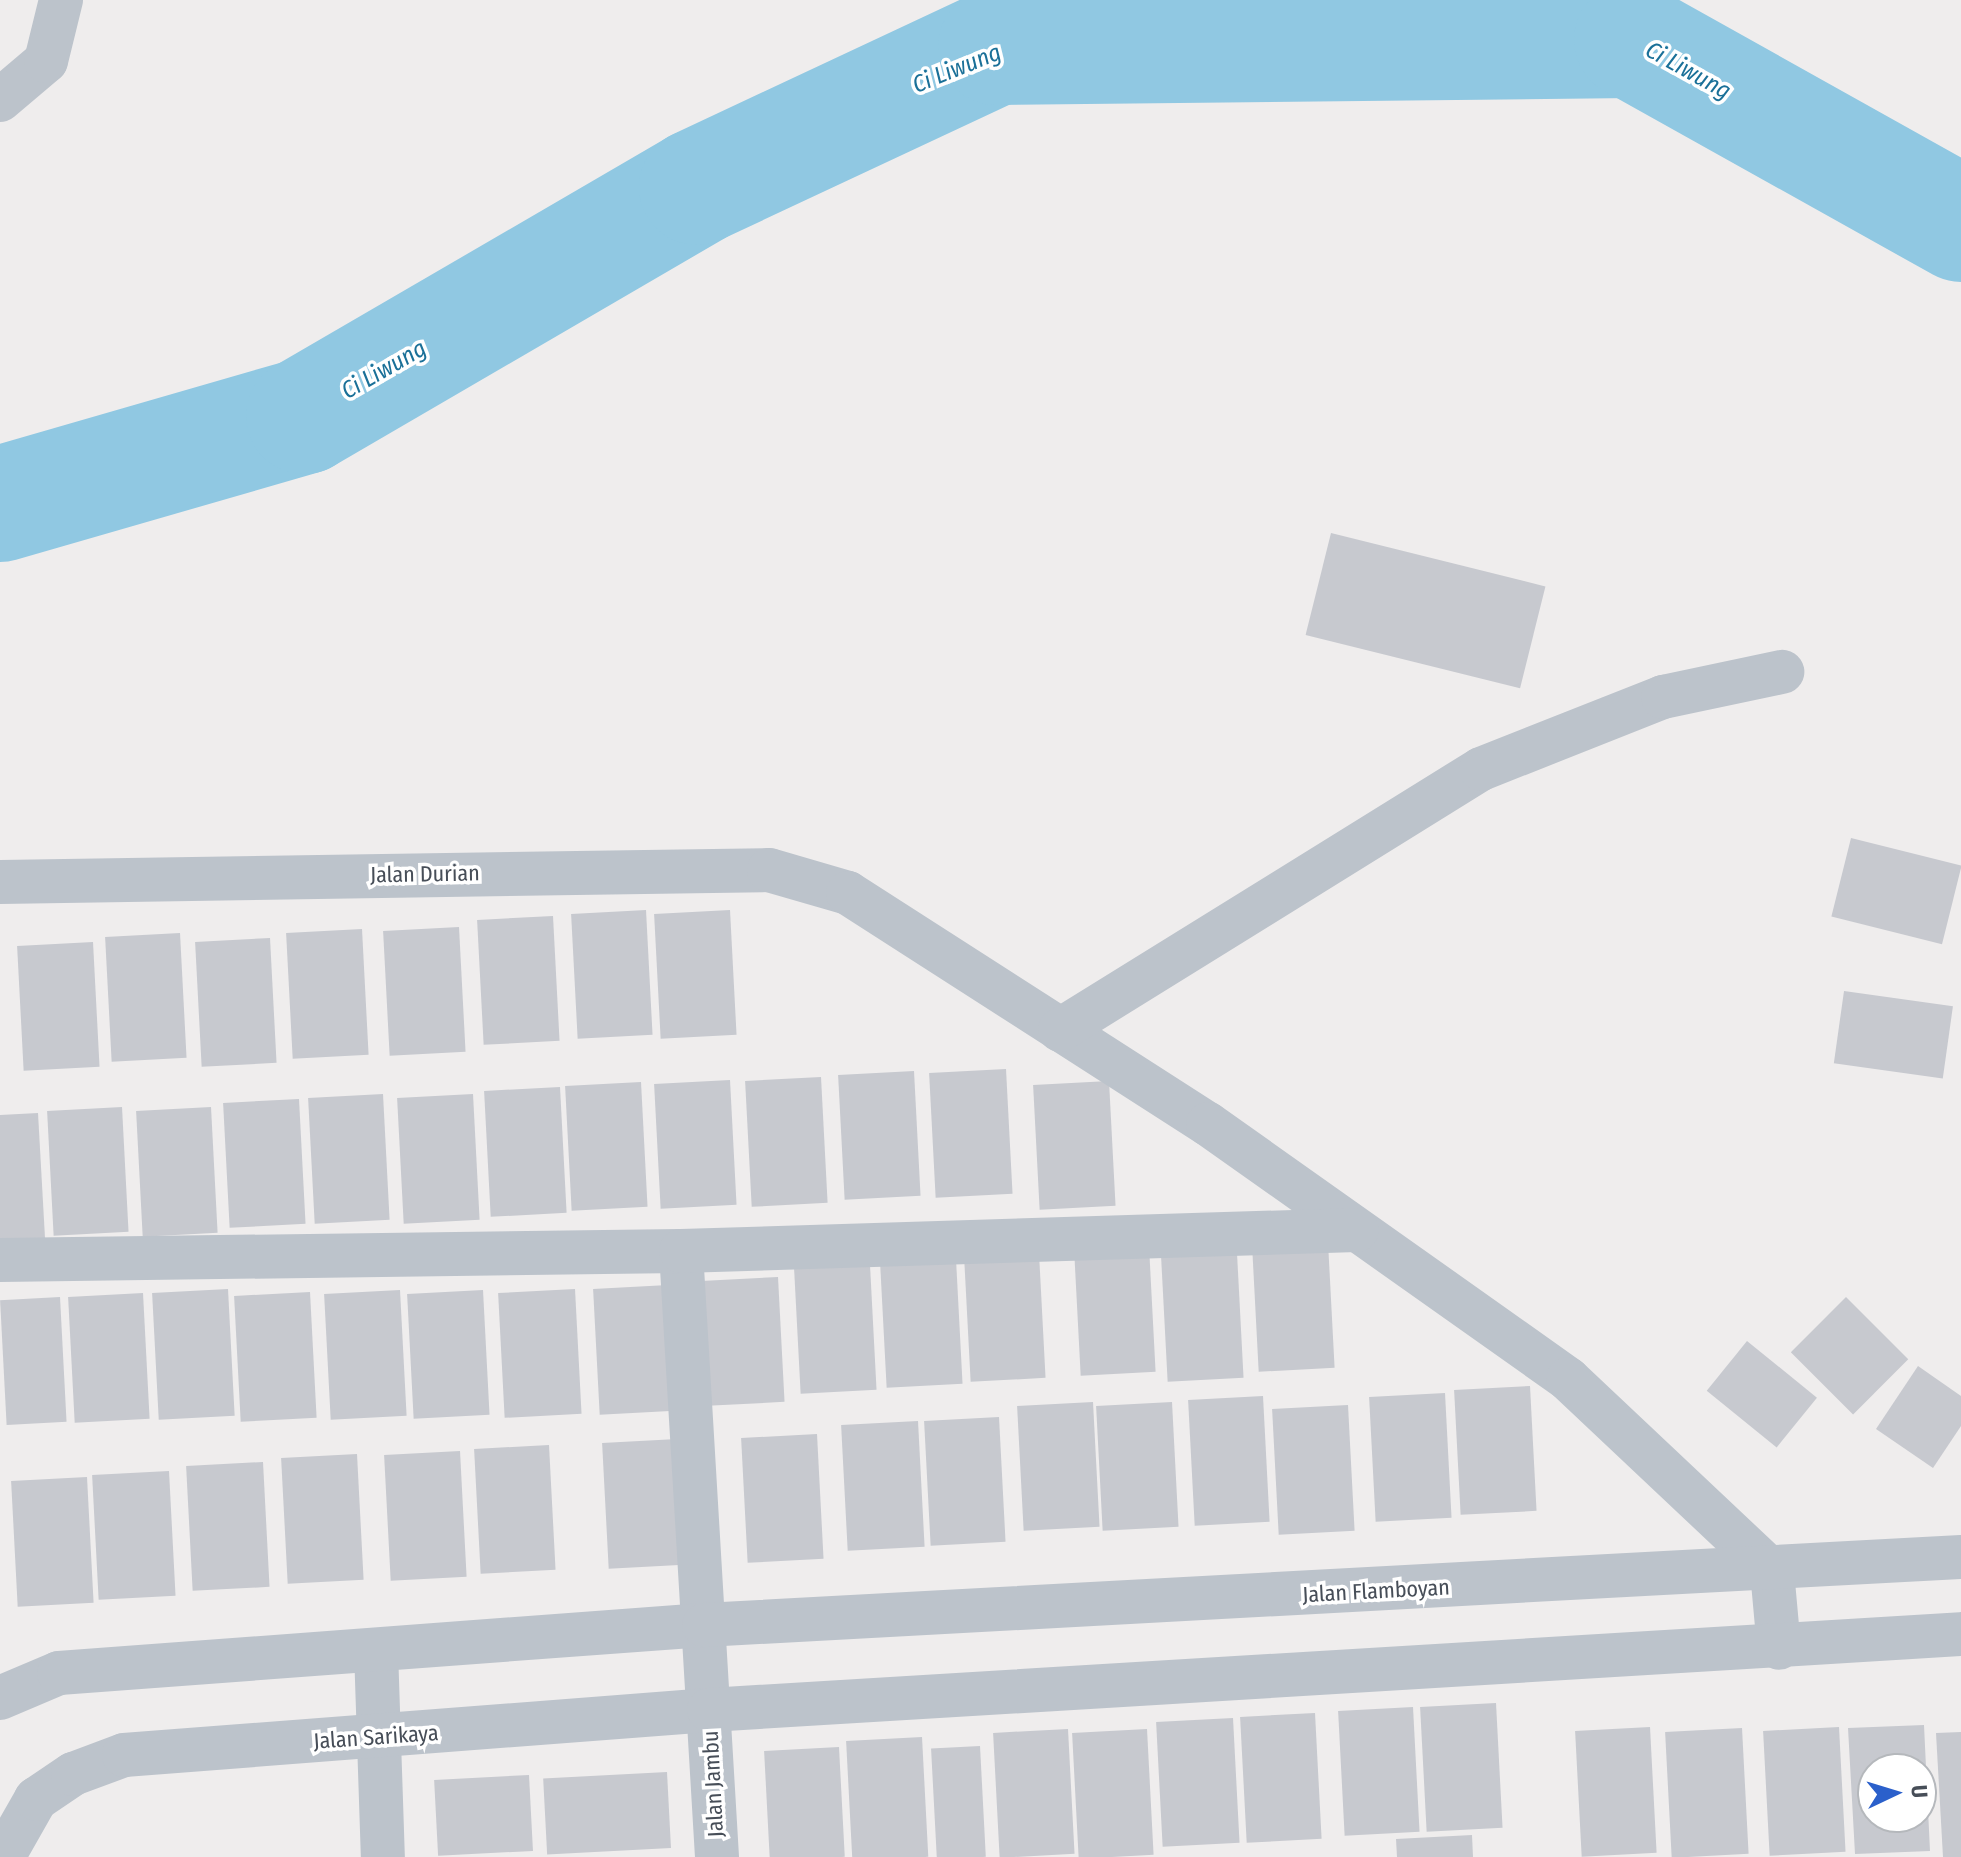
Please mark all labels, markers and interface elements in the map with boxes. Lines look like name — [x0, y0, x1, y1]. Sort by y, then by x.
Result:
water label: Ci Liwung — [1640, 36, 1736, 106]
water label: Ci Liwung — [908, 38, 1006, 100]
water label: Ci Liwung — [336, 334, 432, 406]
street label: Jalan Durian — [370, 860, 480, 888]
street label: Jalan Flamboyan — [1302, 1574, 1450, 1608]
street label: Jalan Sarikaya — [313, 1719, 439, 1755]
street label: Jalan Jambu — [697, 1730, 729, 1838]
north arrow — [1857, 1753, 1937, 1833]
text: U — [1906, 1784, 1933, 1799]

